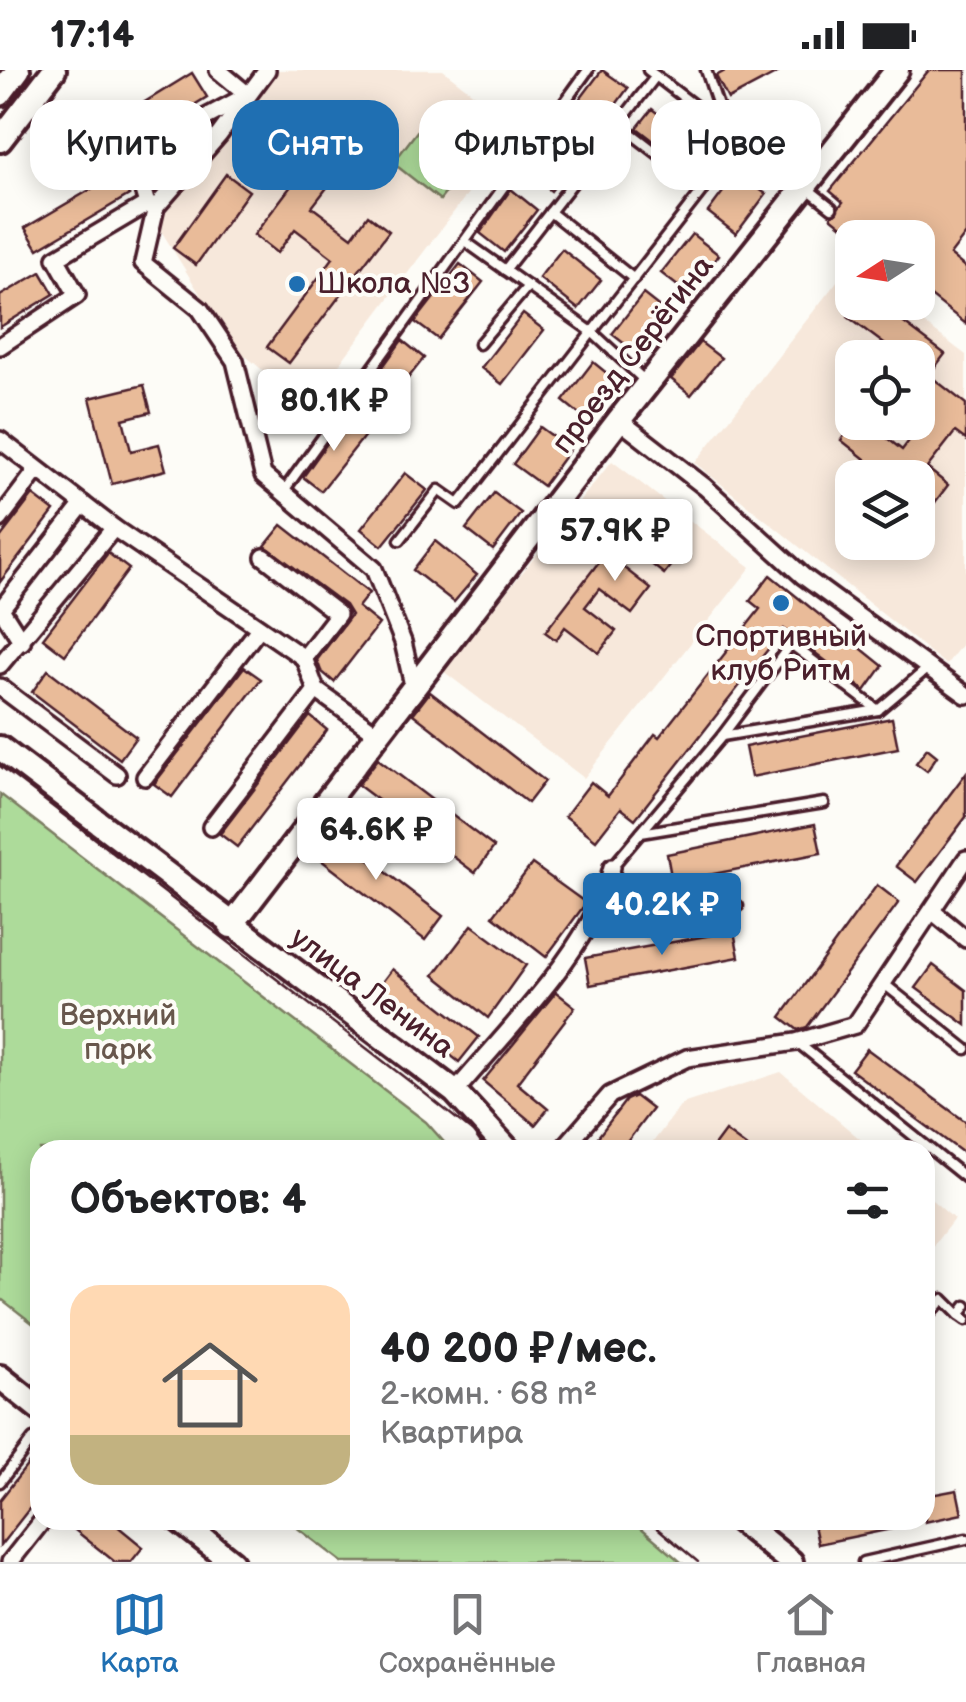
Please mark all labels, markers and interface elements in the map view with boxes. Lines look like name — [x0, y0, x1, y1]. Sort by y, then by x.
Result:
text: 17:14 — [50, 13, 134, 58]
chip: Купить — [30, 100, 212, 190]
chip: Снять — [232, 100, 399, 190]
chip: Фильтры — [419, 100, 631, 190]
chip: Новое — [651, 100, 821, 190]
north arrow — [835, 220, 935, 320]
map controls — [835, 220, 935, 560]
street label: проезд Серёгина — [545, 249, 722, 461]
place label: Школа №3 — [317, 266, 470, 302]
marker: Школа №3 — [286, 273, 308, 295]
button: locate — [835, 340, 935, 440]
pin: 80.1K ₽ — [242, 369, 426, 454]
text: 80.1K ₽ — [280, 382, 388, 421]
button: layers — [835, 460, 935, 560]
pin: 57.9K ₽ — [523, 499, 707, 584]
text: 57.9K ₽ — [560, 512, 670, 551]
marker: Спортивный клуб Ритм — [770, 592, 792, 614]
place label: Спортивный клуб Ритм — [695, 619, 867, 689]
pin: 64.6K ₽ — [284, 798, 468, 883]
text: 64.6K ₽ — [319, 811, 433, 850]
pin: 40.2K ₽ — [570, 873, 754, 958]
text: 40.2K ₽ — [605, 886, 719, 925]
street label: улица Ленина — [283, 920, 461, 1066]
park label: Верхний парк — [60, 998, 176, 1068]
icon: filters — [840, 1173, 895, 1228]
text: Объектов: 4 — [70, 1175, 307, 1226]
text: 40 200 ₽/мес. — [380, 1324, 657, 1375]
icon: home — [150, 1325, 270, 1445]
text: 2-комн. · 68 m² — [380, 1375, 597, 1414]
text: Квартира — [380, 1414, 523, 1453]
tab: Карта — [100, 1587, 179, 1680]
tab: Сохранённые — [379, 1587, 556, 1680]
tab: Главная — [756, 1587, 866, 1680]

